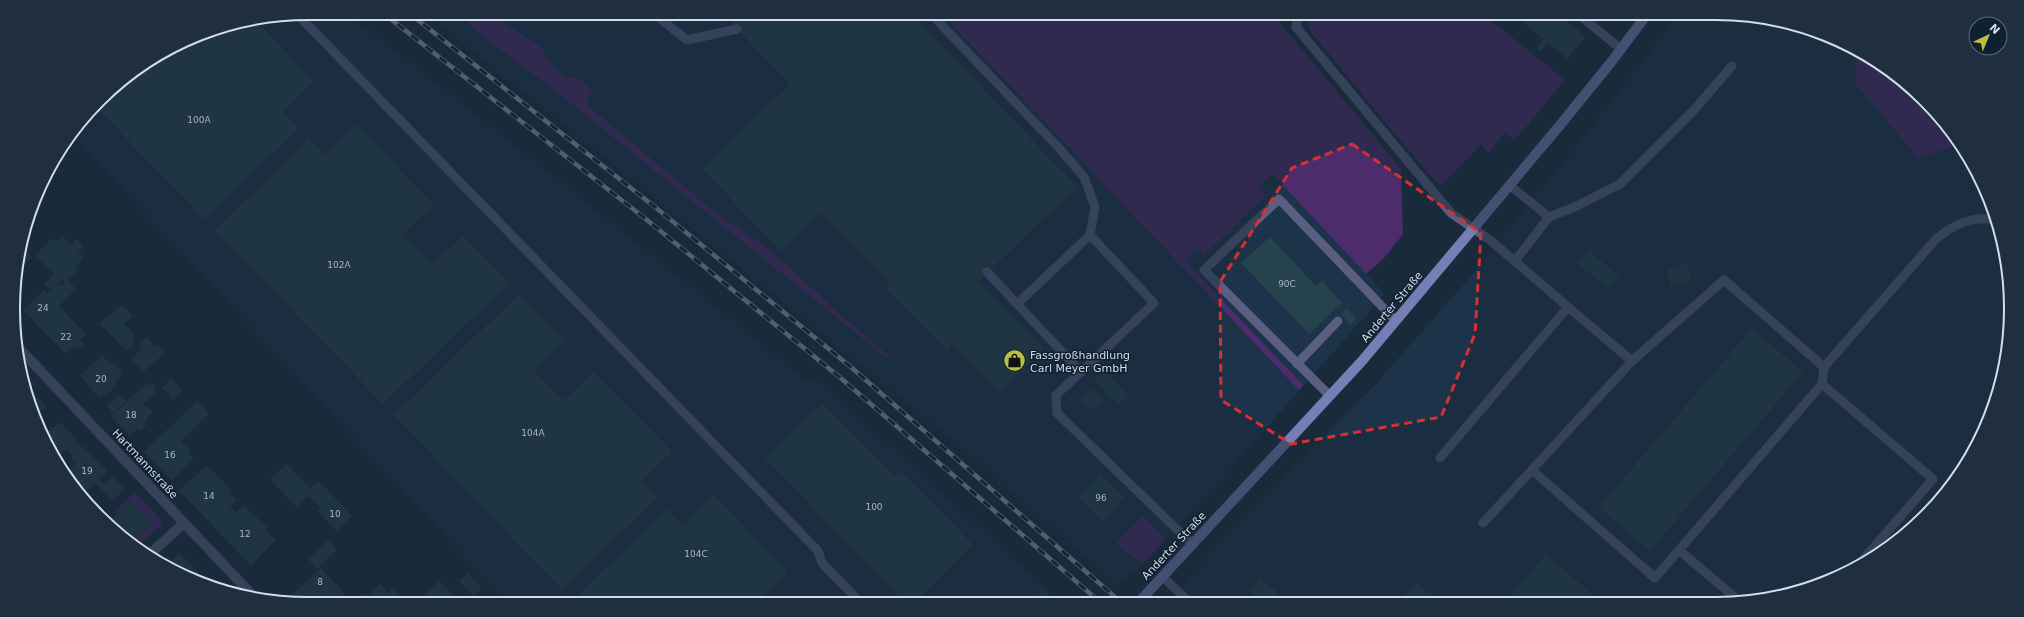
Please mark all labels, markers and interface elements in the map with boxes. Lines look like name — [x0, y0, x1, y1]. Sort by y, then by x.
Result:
north arrow — [1968, 16, 2008, 56]
text: N — [1987, 21, 2002, 37]
house number: 100A — [187, 115, 212, 125]
house number: 102A — [327, 260, 352, 270]
street label: Anderter Straße — [1359, 269, 1425, 345]
house number: 90C — [1278, 279, 1296, 289]
house number: 24 — [37, 303, 49, 313]
house number: 22 — [60, 332, 72, 342]
shop icon: Fassgroßhandlung Carl Meyer GmbH — [1001, 348, 1027, 374]
place label: Fassgroßhandlung Carl Meyer GmbH — [1030, 349, 1130, 375]
house number: 20 — [95, 374, 107, 384]
house number: 18 — [125, 410, 137, 420]
street label: Hartmannstraße — [109, 427, 181, 502]
house number: 104A — [521, 428, 546, 438]
house number: 16 — [164, 450, 176, 460]
house number: 19 — [81, 466, 93, 476]
house number: 14 — [203, 491, 215, 501]
house number: 96 — [1095, 493, 1107, 503]
house number: 100 — [865, 502, 883, 512]
house number: 10 — [329, 509, 341, 519]
street label: Anderter Straße — [1139, 509, 1209, 583]
house number: 12 — [239, 529, 251, 539]
house number: 104C — [684, 549, 708, 559]
house number: 8 — [317, 577, 323, 587]

